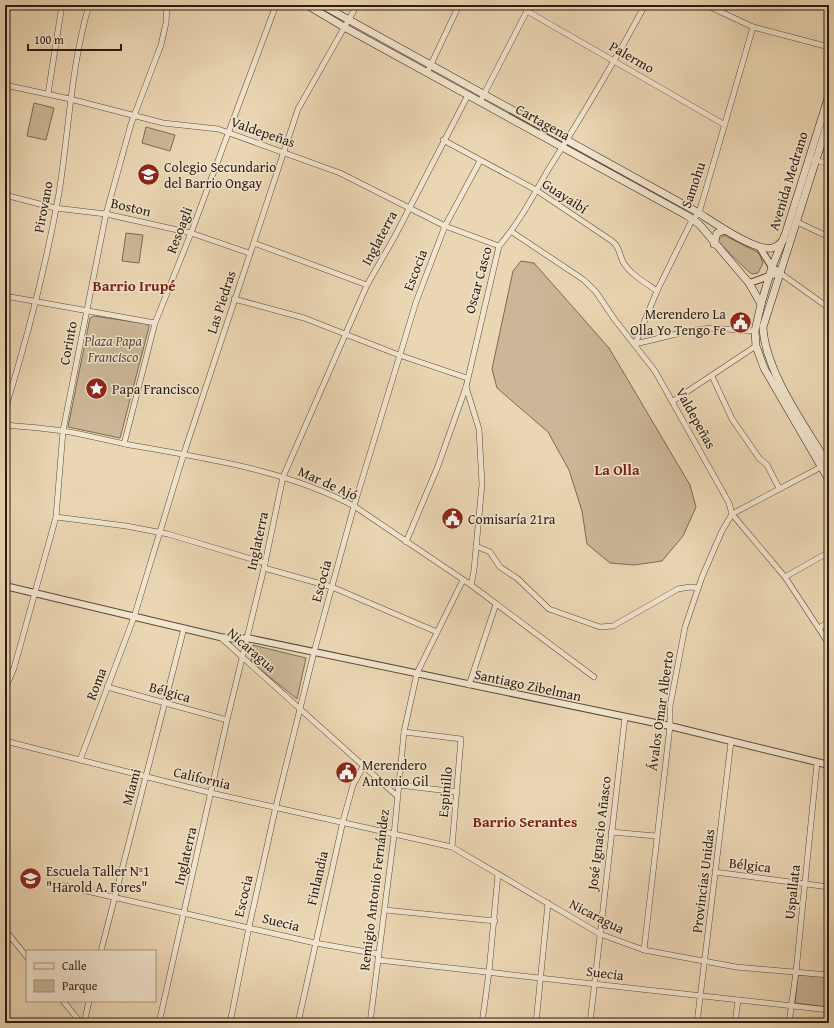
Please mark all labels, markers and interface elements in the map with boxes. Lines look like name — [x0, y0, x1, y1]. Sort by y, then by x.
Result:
scale bar — [28, 26, 121, 52]
text: 100 m — [34, 31, 64, 48]
street label: Palermo — [606, 36, 658, 78]
street label: Cartagena — [512, 99, 574, 145]
street label: Valdepeñas — [228, 112, 298, 152]
street label: Avenida Medrano — [763, 129, 813, 233]
place label: Colegio Secundario del Barrio Ongay — [164, 157, 276, 193]
street label: Samohu — [676, 159, 710, 211]
school or university icon: Colegio Secundario del Barrio Ongay — [135, 162, 161, 188]
street label: Guayaibí — [538, 174, 593, 219]
street label: Pirovano — [28, 179, 58, 235]
street label: Boston — [109, 193, 153, 221]
street label: Resoagli — [161, 204, 197, 256]
street label: Inglaterra — [356, 207, 402, 269]
street label: Oscar Casco — [459, 244, 497, 316]
street label: Escocia — [398, 246, 432, 294]
street label: Las Piedras — [201, 268, 241, 336]
district label: Barrio Irupé — [92, 275, 176, 296]
place label: Merendero La Olla Yo Tengo Fe — [630, 304, 726, 340]
public building icon: Merendero La Olla Yo Tengo Fe — [728, 309, 754, 335]
street label: Corinto — [54, 319, 82, 367]
park label: Plaza Papa Francisco — [83, 331, 142, 367]
place icon: Papa Francisco — [84, 376, 110, 402]
place label: Papa Francisco — [112, 379, 199, 399]
street label: Valdepeñas — [671, 384, 721, 452]
district label: La Olla — [594, 459, 640, 480]
street label: Mar de Ajó — [295, 461, 361, 505]
public building icon: Comisaría 21ra — [439, 506, 465, 532]
place label: Comisaría 21ra — [468, 509, 556, 529]
street label: Inglaterra — [241, 510, 273, 572]
street label: Escocia — [306, 557, 336, 604]
street label: Nicaragua — [223, 623, 281, 677]
street label: Ávalos Omar Alberto — [642, 650, 678, 772]
street label: Santiago Zibelman — [473, 664, 584, 706]
street label: Roma — [81, 665, 111, 703]
street label: Bélgica — [147, 677, 193, 708]
place label: Merendero Antonio Gil — [362, 755, 429, 791]
public building icon: Merendero Antonio Gil — [334, 760, 360, 786]
street label: California — [172, 762, 233, 794]
street label: Miami — [117, 766, 146, 808]
street label: Espinillo — [433, 766, 457, 818]
street label: José Ignacio Añasco — [582, 775, 616, 893]
street label: Remigio Antonio Fernández — [354, 808, 394, 972]
district label: Barrio Serantes — [473, 811, 577, 832]
street label: Inglaterra — [169, 825, 201, 887]
street label: Provincias Unidas — [687, 828, 719, 934]
street label: Finlandia — [301, 849, 333, 907]
street label: Bélgica — [728, 853, 773, 878]
place label: Escuela Taller Nº1 "Harold A. Fores" — [46, 861, 150, 897]
street label: Uspallata — [779, 863, 805, 920]
school or university icon: Escuela Taller Nº1 "Harold A. Fores" — [18, 866, 44, 892]
street label: Escocia — [228, 873, 258, 919]
street label: Nicaragua — [566, 894, 628, 939]
street label: Suecia — [260, 908, 302, 936]
legend — [26, 950, 156, 1002]
text: Calle — [62, 957, 87, 974]
street label: Suecia — [585, 961, 625, 985]
text: Parque — [62, 977, 98, 994]

